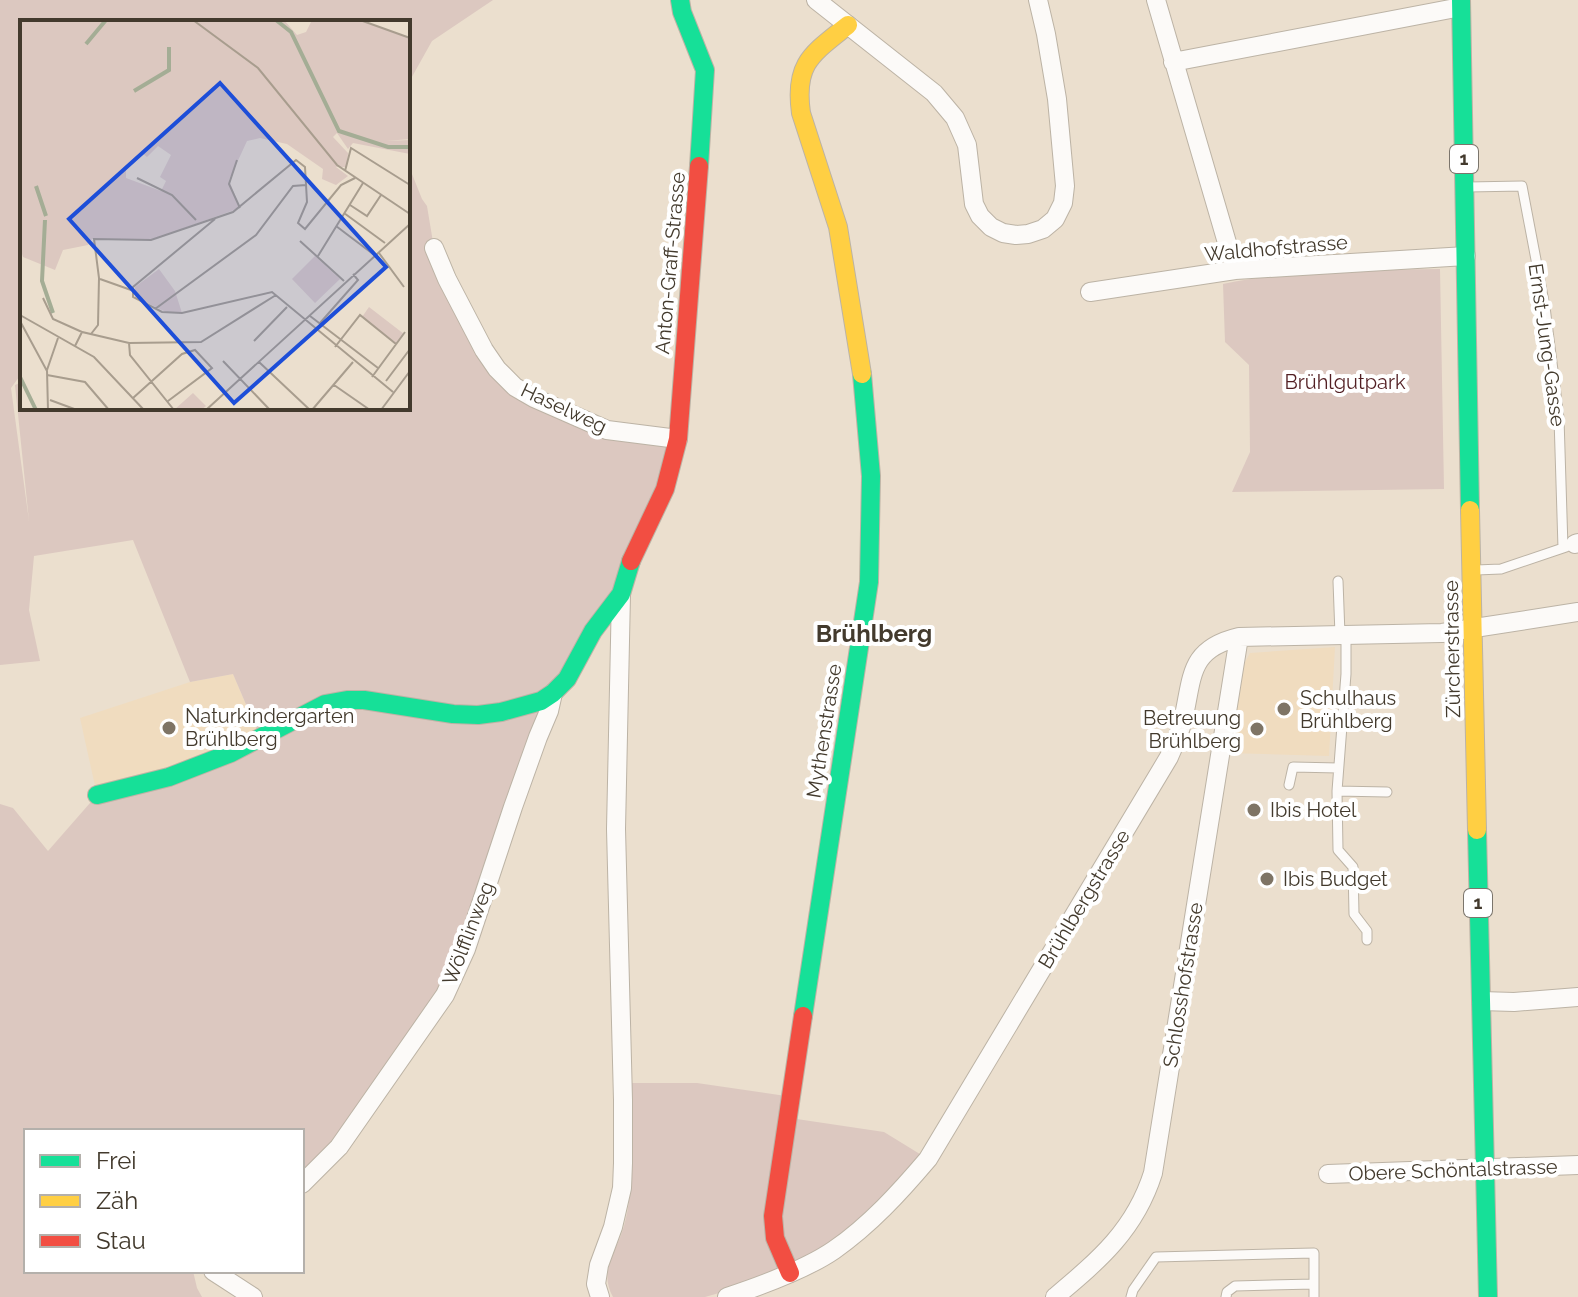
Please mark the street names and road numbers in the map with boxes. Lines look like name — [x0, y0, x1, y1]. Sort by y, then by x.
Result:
road number: 1 — [1450, 145, 1478, 173]
street label: Anton-Graff-Strasse — [650, 171, 690, 355]
street label: Waldhofstrasse — [1203, 230, 1349, 266]
street label: Ernst-Jung-Gasse — [1524, 262, 1570, 428]
street label: Haselweg — [517, 378, 611, 438]
street label: Zürcherstrasse — [1439, 580, 1465, 718]
street label: Mythenstrasse — [802, 662, 846, 800]
street label: Brühlbergstrasse — [1033, 825, 1135, 973]
street label: Wölfflinweg — [437, 878, 499, 988]
road number: 1 — [1464, 889, 1492, 917]
street label: Schlosshofstrasse — [1158, 901, 1208, 1069]
street label: Obere Schöntalstrasse — [1348, 1154, 1558, 1186]

